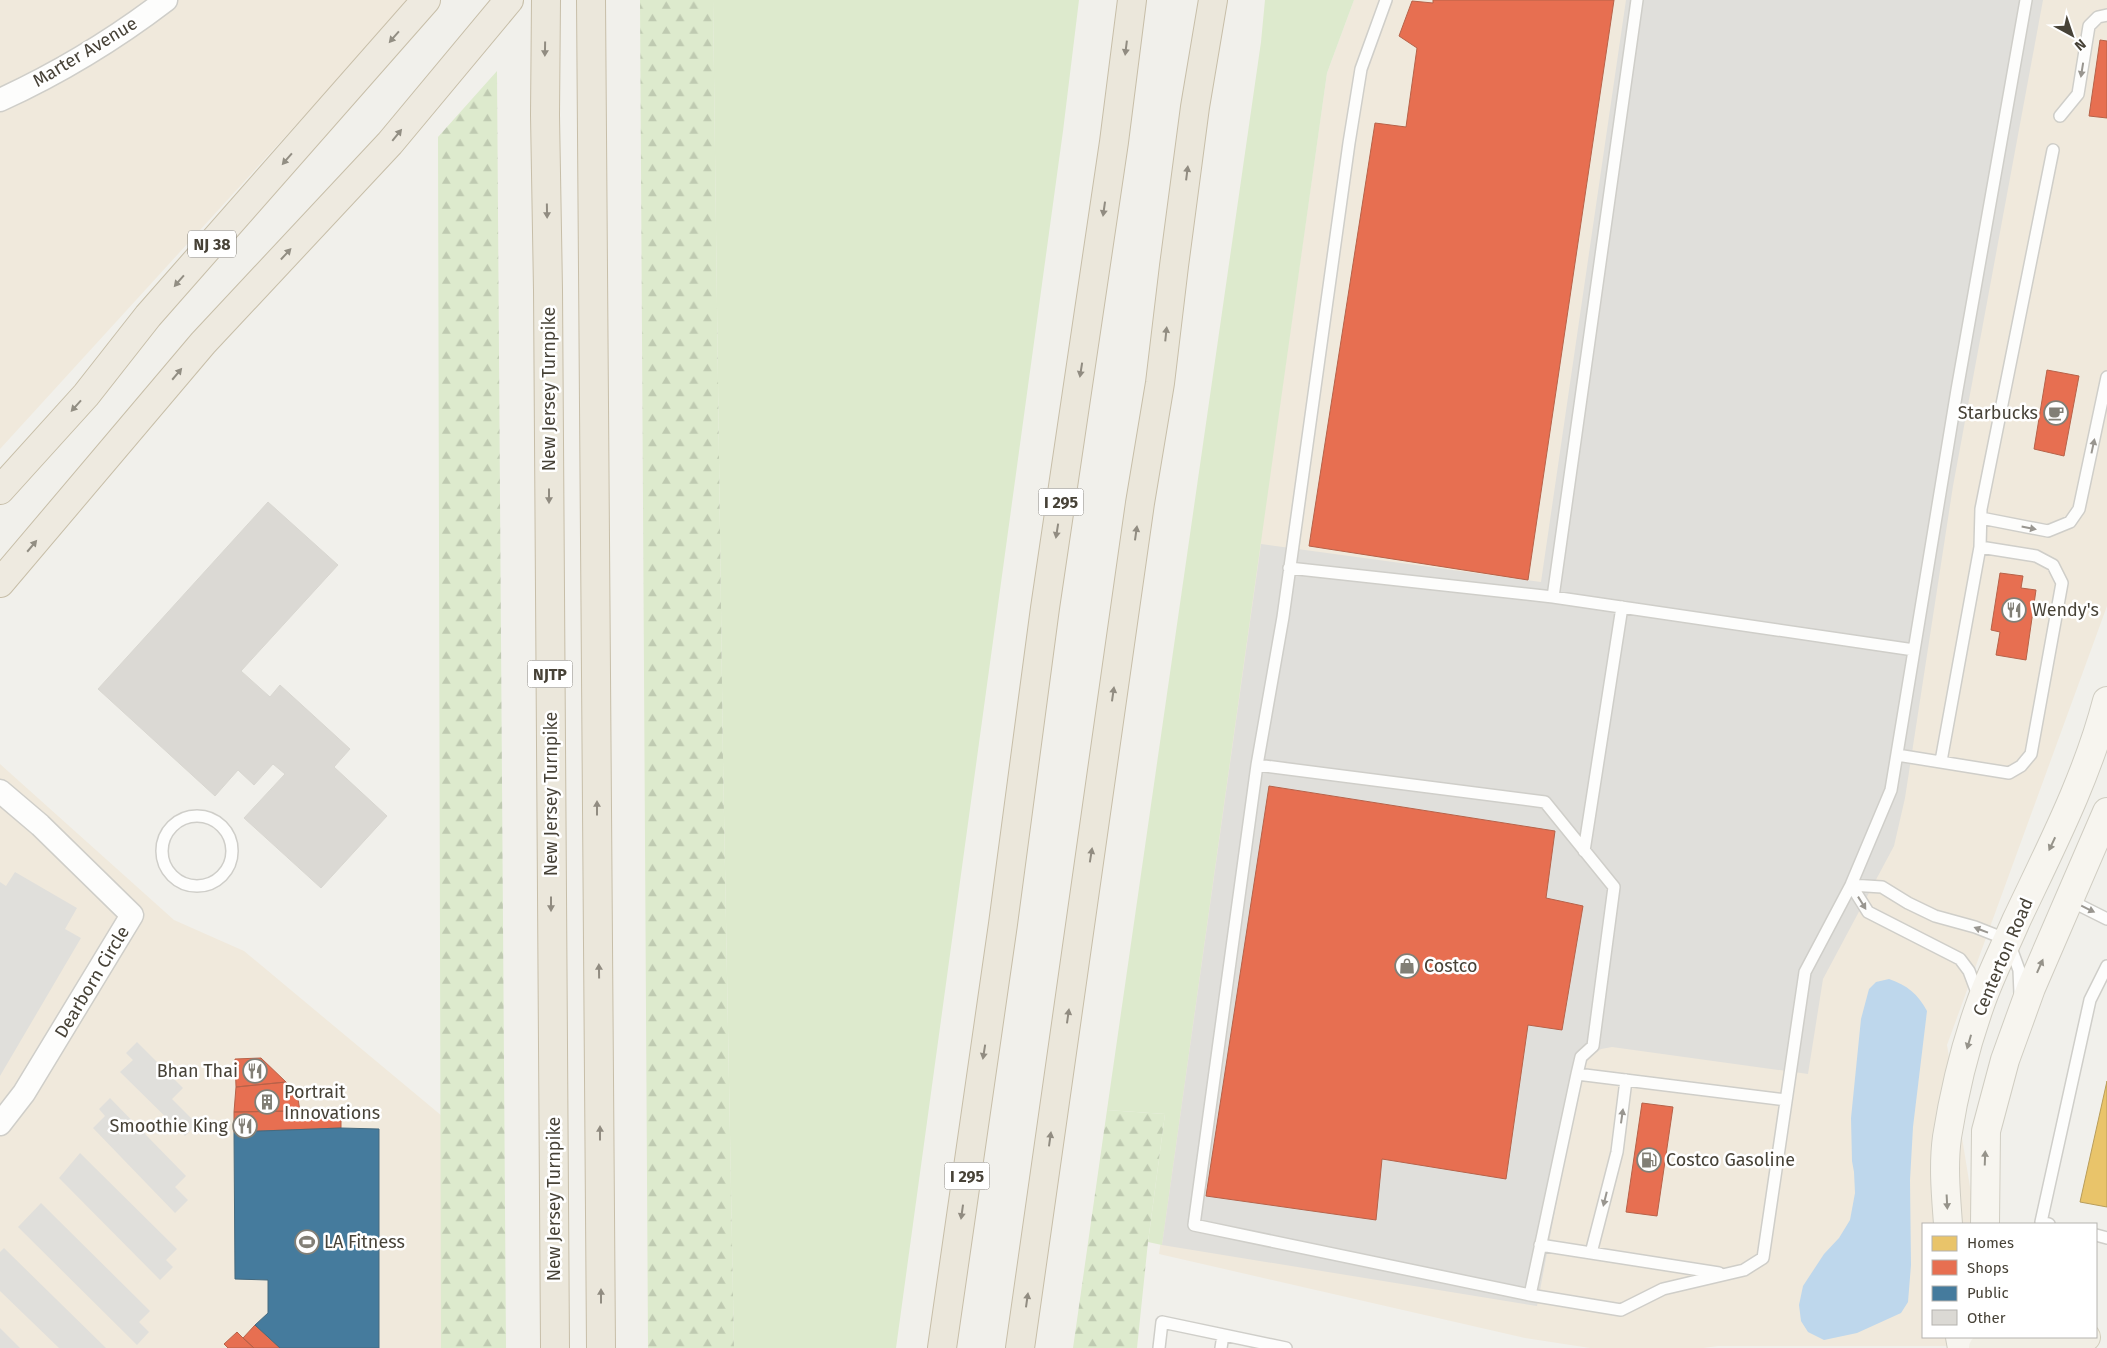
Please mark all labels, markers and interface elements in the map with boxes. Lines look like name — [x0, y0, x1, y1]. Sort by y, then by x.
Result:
north arrow — [2047, 10, 2097, 60]
street label: Marter Avenue — [29, 12, 141, 92]
one-way arrow — [388, 31, 400, 43]
text: N — [2071, 35, 2089, 54]
one-way arrow — [541, 41, 549, 57]
one-way arrow — [1122, 41, 1130, 57]
one-way arrow — [2077, 62, 2085, 78]
one-way arrow — [391, 129, 402, 142]
one-way arrow — [281, 153, 292, 166]
one-way arrow — [1183, 165, 1191, 181]
one-way arrow — [1100, 202, 1108, 218]
one-way arrow — [543, 203, 551, 219]
road number: NJ 38 — [188, 230, 236, 258]
one-way arrow — [280, 249, 292, 261]
one-way arrow — [173, 274, 185, 286]
street label: New Jersey Turnpike — [538, 307, 560, 471]
one-way arrow — [1162, 326, 1170, 342]
one-way arrow — [1077, 363, 1085, 379]
one-way arrow — [171, 368, 182, 381]
one-way arrow — [70, 400, 82, 412]
cafe icon: Starbucks — [2043, 400, 2069, 426]
place label: Starbucks — [1958, 402, 2038, 424]
one-way arrow — [2089, 437, 2097, 453]
one-way arrow — [545, 488, 553, 504]
road number: I 295 — [1038, 488, 1084, 516]
one-way arrow — [1052, 523, 1060, 539]
one-way arrow — [2021, 524, 2037, 532]
one-way arrow — [1132, 525, 1140, 541]
one-way arrow — [26, 540, 37, 553]
restaurant icon: Wendy's — [2001, 597, 2027, 623]
place label: Wendy's — [2032, 599, 2099, 621]
road number: NJTP — [528, 661, 572, 688]
one-way arrow — [1109, 685, 1117, 701]
street label: New Jersey Turnpike — [540, 712, 562, 876]
one-way arrow — [593, 800, 601, 816]
one-way arrow — [2048, 837, 2056, 851]
one-way arrow — [1087, 846, 1095, 862]
street label: Centerton Road — [1968, 894, 2038, 1020]
one-way arrow — [547, 896, 555, 912]
one-way arrow — [1858, 897, 1867, 910]
one-way arrow — [2081, 905, 2095, 913]
street label: Dearborn Circle — [50, 922, 134, 1042]
one-way arrow — [1974, 925, 1989, 933]
shop icon: Costco — [1394, 953, 1420, 979]
place label: Costco — [1424, 955, 1478, 977]
one-way arrow — [2037, 959, 2045, 973]
one-way arrow — [594, 963, 602, 979]
one-way arrow — [1064, 1007, 1072, 1023]
one-way arrow — [1964, 1035, 1972, 1050]
one-way arrow — [980, 1044, 988, 1060]
restaurant icon: Bhan Thai — [242, 1058, 268, 1084]
place label: Bhan Thai — [157, 1060, 238, 1082]
place label: Portrait Innovations — [284, 1081, 380, 1124]
building icon: Portrait Innovations — [254, 1089, 280, 1115]
one-way arrow — [1618, 1108, 1626, 1124]
restaurant icon: Smoothie King — [232, 1113, 258, 1139]
place label: Smoothie King — [109, 1115, 229, 1137]
street label: New Jersey Turnpike — [543, 1117, 565, 1281]
one-way arrow — [596, 1125, 604, 1141]
one-way arrow — [1046, 1130, 1054, 1146]
fuel station icon: Costco Gasoline — [1636, 1147, 1662, 1173]
place label: Costco Gasoline — [1666, 1149, 1795, 1171]
one-way arrow — [1982, 1150, 1990, 1166]
road number: I 295 — [944, 1162, 990, 1190]
one-way arrow — [1601, 1191, 1609, 1206]
one-way arrow — [1943, 1194, 1951, 1210]
one-way arrow — [957, 1205, 965, 1221]
legend — [1922, 1223, 2097, 1338]
sports icon: LA Fitness — [294, 1229, 320, 1255]
place label: LA Fitness — [324, 1231, 405, 1253]
text: Homes — [1967, 1234, 2014, 1252]
text: Shops — [1967, 1259, 2009, 1277]
text: Public — [1967, 1284, 2009, 1302]
one-way arrow — [597, 1288, 605, 1304]
one-way arrow — [1023, 1291, 1031, 1307]
text: Other — [1967, 1309, 2006, 1327]

